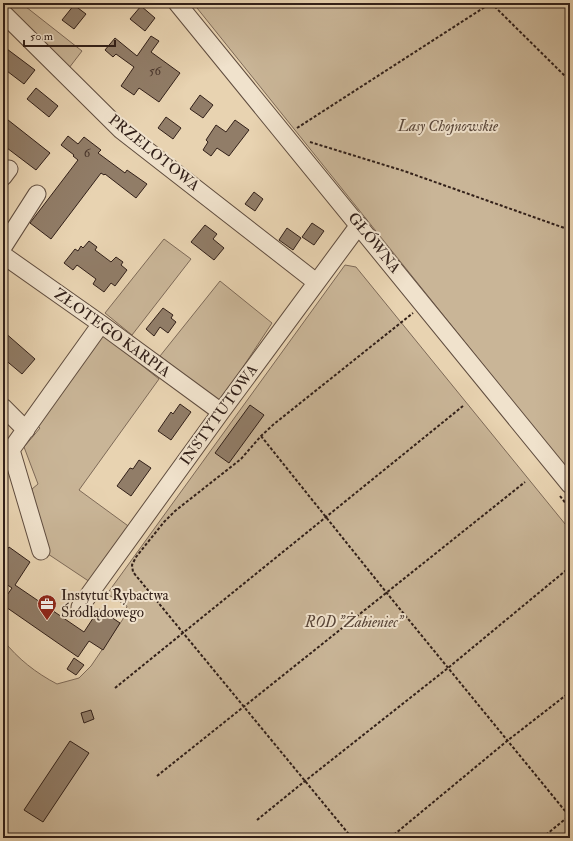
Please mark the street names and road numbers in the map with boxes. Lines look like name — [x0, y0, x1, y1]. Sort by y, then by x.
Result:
street label: PRZELOTOWA — [105, 111, 204, 196]
street label: GŁÓWNA — [344, 207, 406, 278]
street label: ZŁOTEGO KARPIA — [50, 284, 174, 382]
street label: INSTYTUTOWA — [176, 360, 262, 469]

